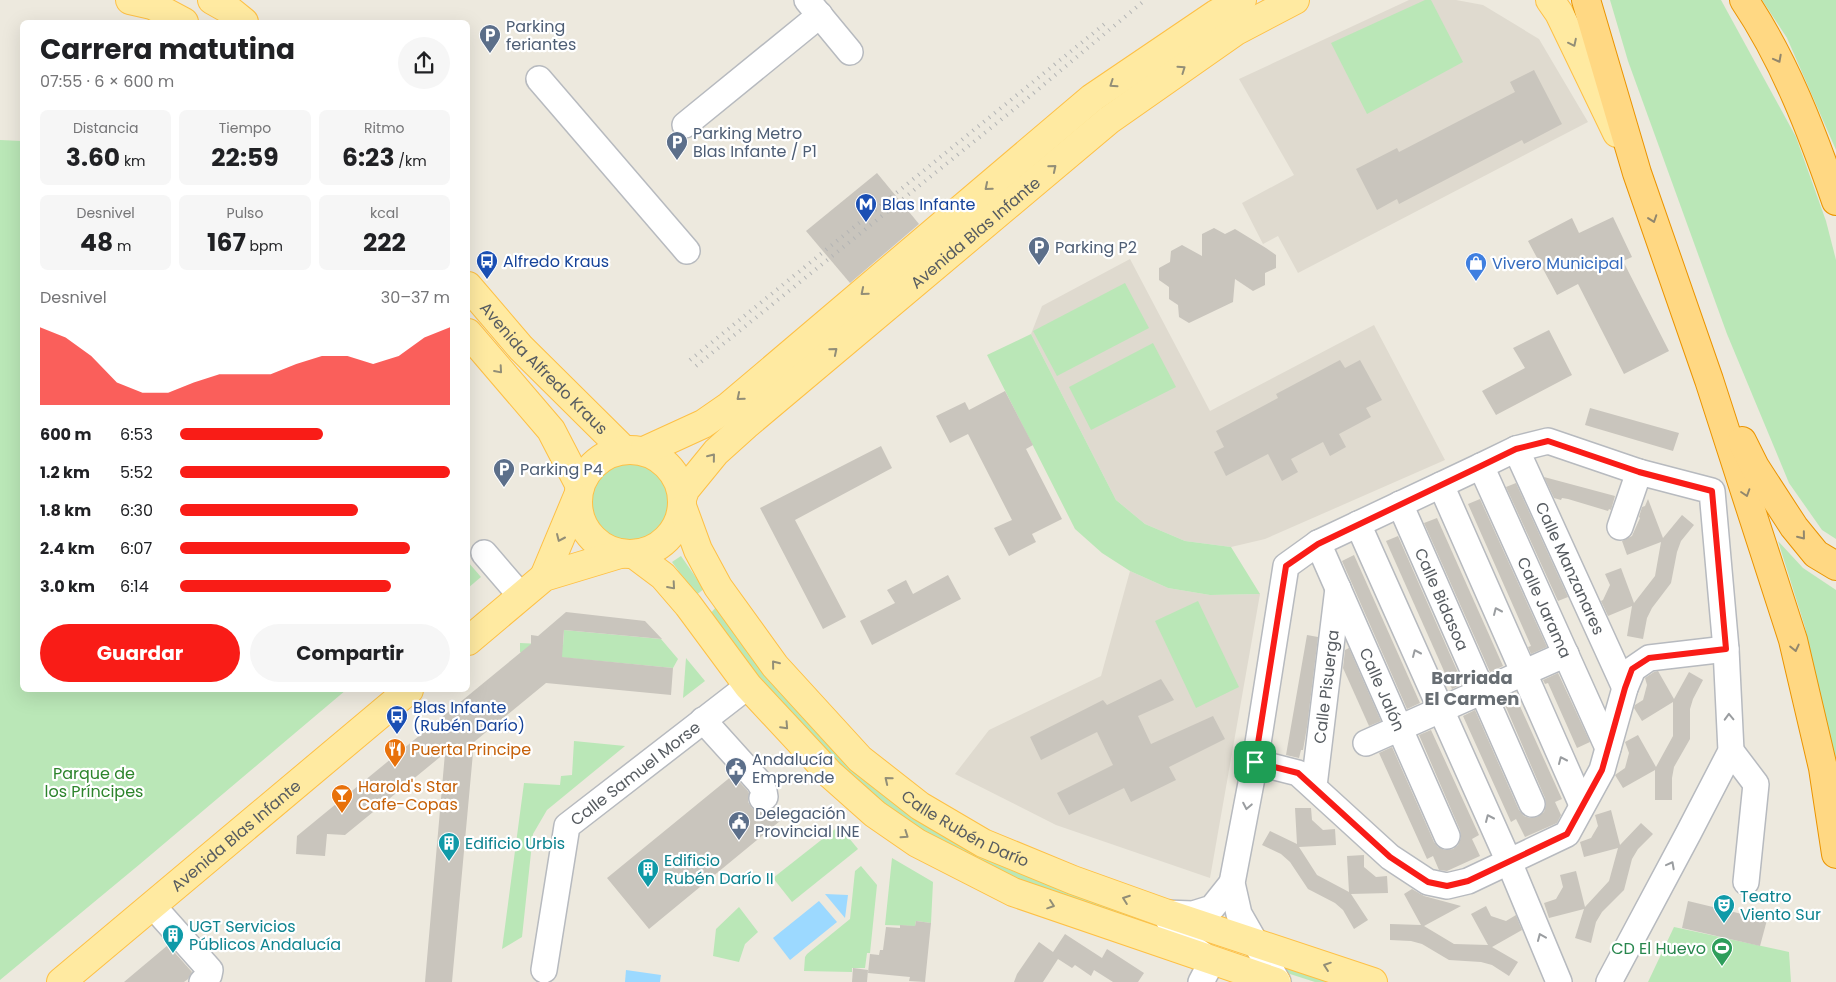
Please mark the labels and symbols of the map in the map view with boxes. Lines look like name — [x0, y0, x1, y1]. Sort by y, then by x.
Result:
place label: Parking feriantes — [506, 15, 576, 56]
parking icon: Parking feriantes — [478, 23, 502, 54]
one-way arrow — [1567, 38, 1578, 47]
one-way arrow — [1771, 54, 1781, 63]
one-way arrow — [1176, 66, 1186, 75]
one-way arrow — [1109, 78, 1119, 87]
place label: Parking Metro Blas Infante / P1 — [693, 122, 817, 163]
parking icon: Parking Metro Blas Infante / P1 — [665, 130, 689, 161]
one-way arrow — [1047, 164, 1056, 173]
street label: Avenida Blas Infante — [905, 171, 1045, 294]
one-way arrow — [984, 181, 993, 190]
metro station icon: Blas Infante — [854, 192, 878, 223]
place label: Blas Infante — [882, 193, 976, 216]
one-way arrow — [1647, 214, 1657, 223]
parking icon: Parking P2 — [1027, 235, 1051, 266]
place label: Parking P2 — [1055, 236, 1137, 259]
bus stop icon: Alfredo Kraus — [475, 249, 499, 280]
place label: Alfredo Kraus — [503, 250, 609, 273]
shop icon: Vivero Municipal — [1464, 251, 1488, 282]
place label: Vivero Municipal — [1492, 252, 1624, 275]
one-way arrow — [860, 286, 869, 295]
street label: Avenida Alfredo Kraus — [475, 297, 613, 440]
one-way arrow — [829, 347, 838, 356]
one-way arrow — [494, 364, 503, 373]
one-way arrow — [736, 391, 745, 400]
one-way arrow — [706, 454, 714, 463]
parking icon: Parking P4 — [492, 457, 516, 488]
place label: Parking P4 — [520, 458, 603, 481]
one-way arrow — [1741, 488, 1751, 497]
street label: Calle Manzanares — [1530, 498, 1611, 638]
one-way arrow — [1796, 531, 1805, 540]
one-way arrow — [555, 533, 566, 542]
street label: Calle Bidasoa — [1409, 544, 1475, 654]
street label: Calle Jarama — [1512, 553, 1577, 662]
one-way arrow — [667, 581, 676, 590]
one-way arrow — [1492, 607, 1503, 616]
street label: Calle Pisuerga — [1308, 628, 1344, 745]
street label: Calle Jalón — [1354, 644, 1411, 735]
one-way arrow — [1789, 644, 1800, 653]
one-way arrow — [1412, 649, 1422, 658]
one-way arrow — [771, 661, 780, 670]
district label: Barriada El Carmen — [1425, 665, 1519, 711]
place label: Blas Infante (Rubén Darío) — [413, 696, 525, 737]
bus stop icon: Blas Infante (Rubén Darío) — [385, 704, 409, 735]
one-way arrow — [1724, 713, 1735, 721]
street label: Calle Samuel Morse — [565, 716, 705, 831]
one-way arrow — [780, 720, 789, 729]
restaurant icon: Puerta Principe — [383, 737, 407, 768]
place label: Puerta Principe — [411, 738, 531, 761]
pin — [1234, 741, 1276, 783]
place label: Andalucía Emprende — [752, 748, 834, 789]
public building icon: Andalucía Emprende — [724, 756, 748, 787]
one-way arrow — [1558, 756, 1569, 765]
park label: Parque de los Príncipes — [45, 762, 143, 803]
street label: Avenida Blas Infante — [166, 774, 306, 897]
place label: Harold's Star Cafe-Copas — [358, 775, 458, 816]
one-way arrow — [885, 778, 894, 786]
bar icon: Harold's Star Cafe-Copas — [330, 783, 354, 814]
street label: Calle Rubén Darío — [897, 784, 1033, 872]
place label: Delegación Provincial INE — [755, 802, 860, 843]
one-way arrow — [1242, 802, 1252, 810]
public building icon: Delegación Provincial INE — [727, 810, 751, 841]
one-way arrow — [1485, 814, 1496, 823]
one-way arrow — [899, 829, 909, 838]
building icon: Edificio Urbis — [437, 831, 461, 862]
place label: Edificio Urbis — [465, 832, 565, 855]
place label: Edificio Rubén Darío II — [664, 849, 774, 890]
building icon: Edificio Rubén Darío II — [636, 857, 660, 888]
one-way arrow — [1665, 861, 1675, 870]
place label: Teatro Viento Sur — [1740, 885, 1821, 926]
theatre icon: Teatro Viento Sur — [1712, 893, 1736, 924]
one-way arrow — [1122, 895, 1130, 905]
one-way arrow — [1047, 899, 1055, 909]
place label: UGT Servicios Públicos Andalucía — [189, 915, 341, 956]
building icon: UGT Servicios Públicos Andalucía — [161, 923, 185, 954]
one-way arrow — [1536, 933, 1547, 942]
sports icon: CD El Huevo — [1710, 936, 1734, 967]
place label: CD El Huevo — [1611, 937, 1706, 960]
one-way arrow — [1323, 962, 1331, 972]

